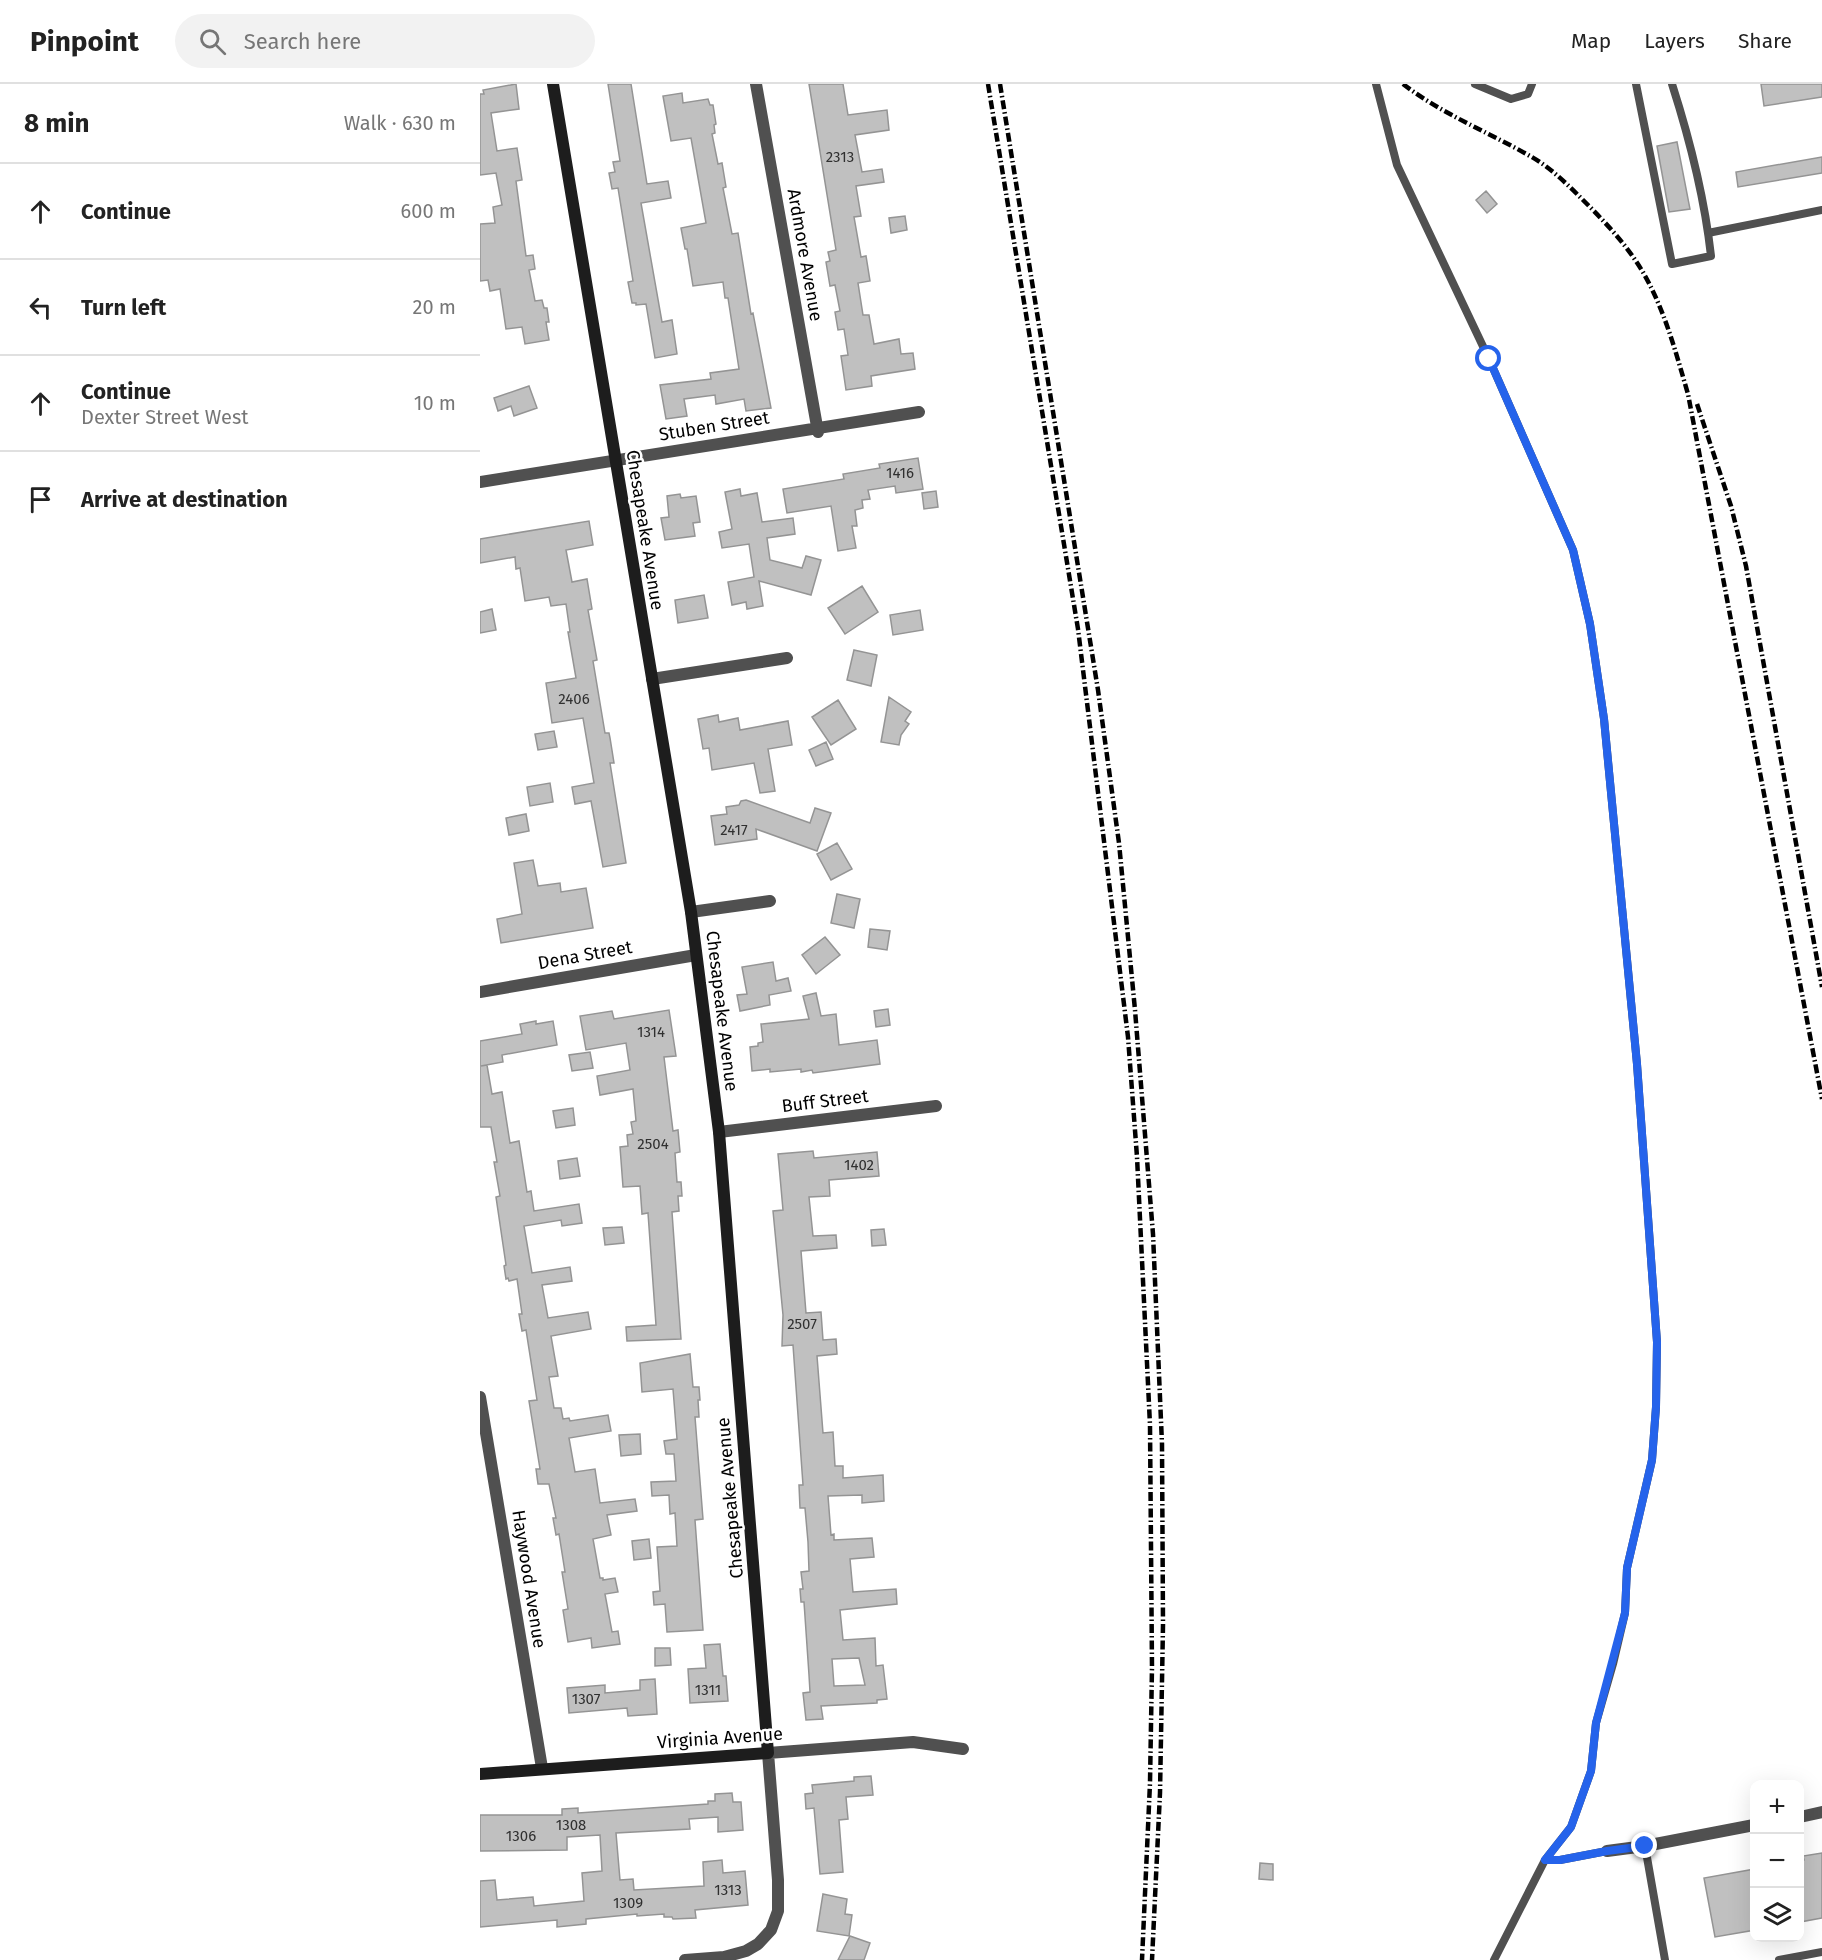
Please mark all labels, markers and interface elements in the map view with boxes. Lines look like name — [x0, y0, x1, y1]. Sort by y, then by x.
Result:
search box — [175, 14, 595, 68]
text: Pinpoint — [30, 25, 139, 58]
icon: search — [196, 25, 229, 58]
text: Search here — [244, 28, 361, 55]
text: Map — [1571, 28, 1611, 54]
text: Layers — [1644, 28, 1705, 54]
text: Share — [1738, 28, 1792, 54]
text: 8 min — [24, 108, 90, 139]
text: Walk · 630 m — [344, 111, 456, 135]
house number: 2313 — [826, 148, 854, 166]
street label: Ardmore Avenue — [783, 187, 827, 323]
icon: ahead — [24, 195, 57, 228]
text: Continue — [81, 198, 171, 225]
text: 600 m — [401, 199, 456, 223]
icon: left — [24, 291, 57, 324]
text: Turn left — [81, 294, 166, 321]
text: 20 m — [413, 295, 456, 319]
route start — [1475, 345, 1501, 371]
text: Continue — [81, 378, 171, 405]
icon: ahead — [24, 387, 57, 420]
text: 10 m — [414, 391, 456, 415]
text: Dexter Street West — [81, 405, 248, 429]
street label: Stuben Street — [657, 406, 771, 446]
street label: Chesapeake Avenue — [621, 448, 669, 612]
house number: 1416 — [886, 464, 914, 482]
icon: arrive — [24, 483, 57, 516]
text: Arrive at destination — [81, 486, 288, 513]
house number: 2406 — [558, 690, 590, 708]
house number: 2417 — [720, 821, 748, 839]
street label: Chesapeake Avenue — [701, 929, 743, 1093]
street label: Dena Street — [536, 936, 634, 974]
house number: 1314 — [637, 1023, 665, 1041]
street label: Buff Street — [780, 1085, 870, 1117]
house number: 2504 — [637, 1135, 669, 1153]
house number: 1402 — [844, 1156, 874, 1174]
house number: 2507 — [787, 1315, 817, 1333]
street label: Chesapeake Avenue — [712, 1416, 748, 1580]
street label: Haywood Avenue — [507, 1508, 551, 1650]
house number: 1311 — [695, 1681, 721, 1699]
house number: 1307 — [572, 1690, 601, 1708]
street label: Virginia Avenue — [656, 1723, 784, 1753]
map controls — [1750, 1780, 1804, 1942]
button: + — [1750, 1780, 1804, 1834]
house number: 1308 — [556, 1816, 586, 1834]
house number: 1306 — [506, 1827, 536, 1845]
route end — [1631, 1832, 1657, 1858]
button: − — [1750, 1834, 1804, 1888]
house number: 1313 — [714, 1881, 742, 1899]
button: layers — [1750, 1888, 1804, 1942]
house number: 1309 — [613, 1894, 643, 1912]

